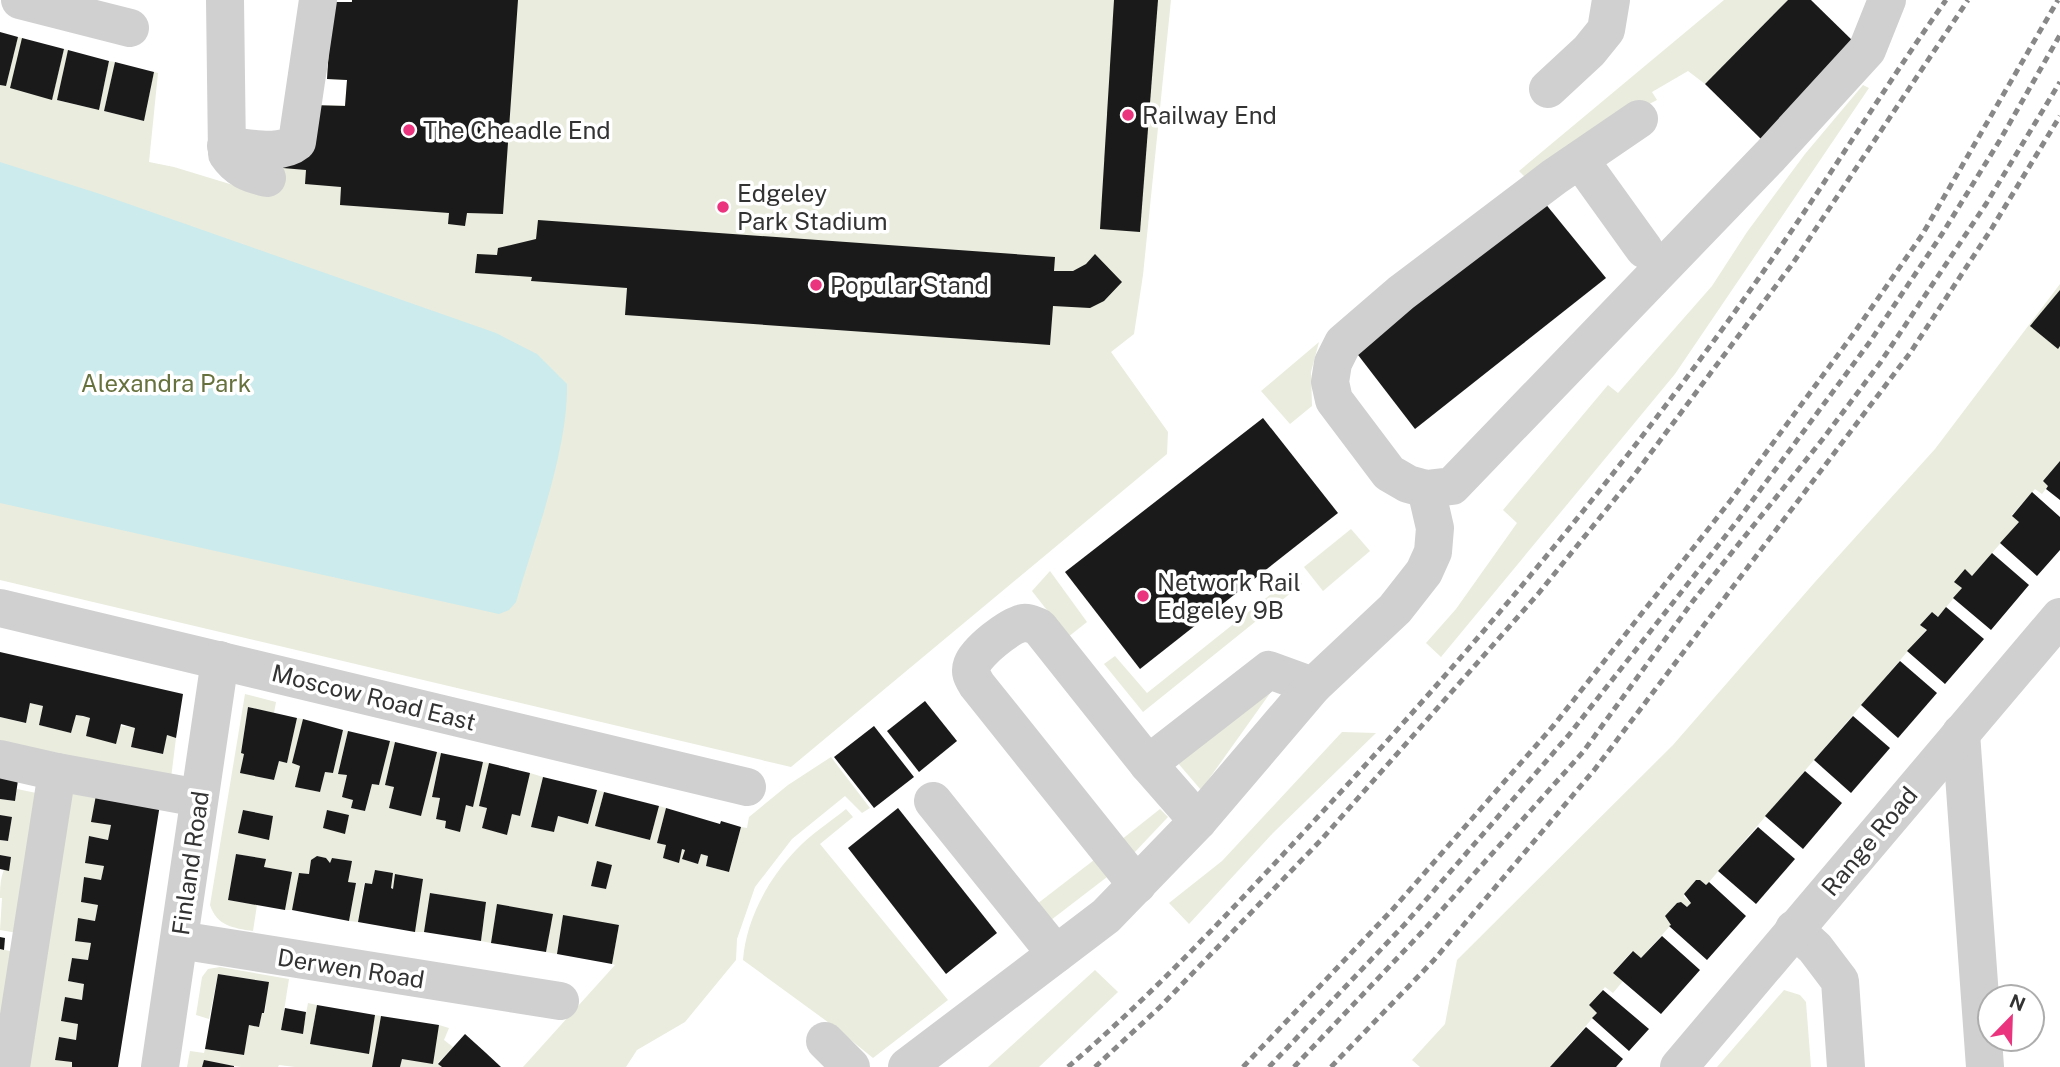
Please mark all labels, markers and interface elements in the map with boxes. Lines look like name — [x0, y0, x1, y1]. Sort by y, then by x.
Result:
place label: Railway End — [1142, 101, 1277, 129]
marker: Railway End — [1120, 107, 1136, 123]
place label: The Cheadle End — [423, 116, 611, 144]
marker: The Cheadle End — [401, 122, 417, 138]
place label: Edgeley Park Stadium — [737, 179, 887, 235]
marker: Edgeley Park Stadium — [715, 199, 731, 215]
place label: Popular Stand — [830, 271, 989, 299]
marker: Popular Stand — [808, 277, 824, 293]
park label: Alexandra Park — [81, 369, 251, 397]
place label: Network Rail Edgeley 9B — [1157, 568, 1301, 624]
marker: Network Rail Edgeley 9B — [1135, 588, 1151, 604]
street label: Moscow Road East — [269, 658, 479, 736]
street label: Range Road — [1815, 781, 1923, 901]
street label: Finland Road — [166, 789, 214, 937]
street label: Derwen Road — [275, 943, 427, 993]
north arrow — [1976, 983, 2046, 1053]
text: N — [2007, 989, 2029, 1015]

